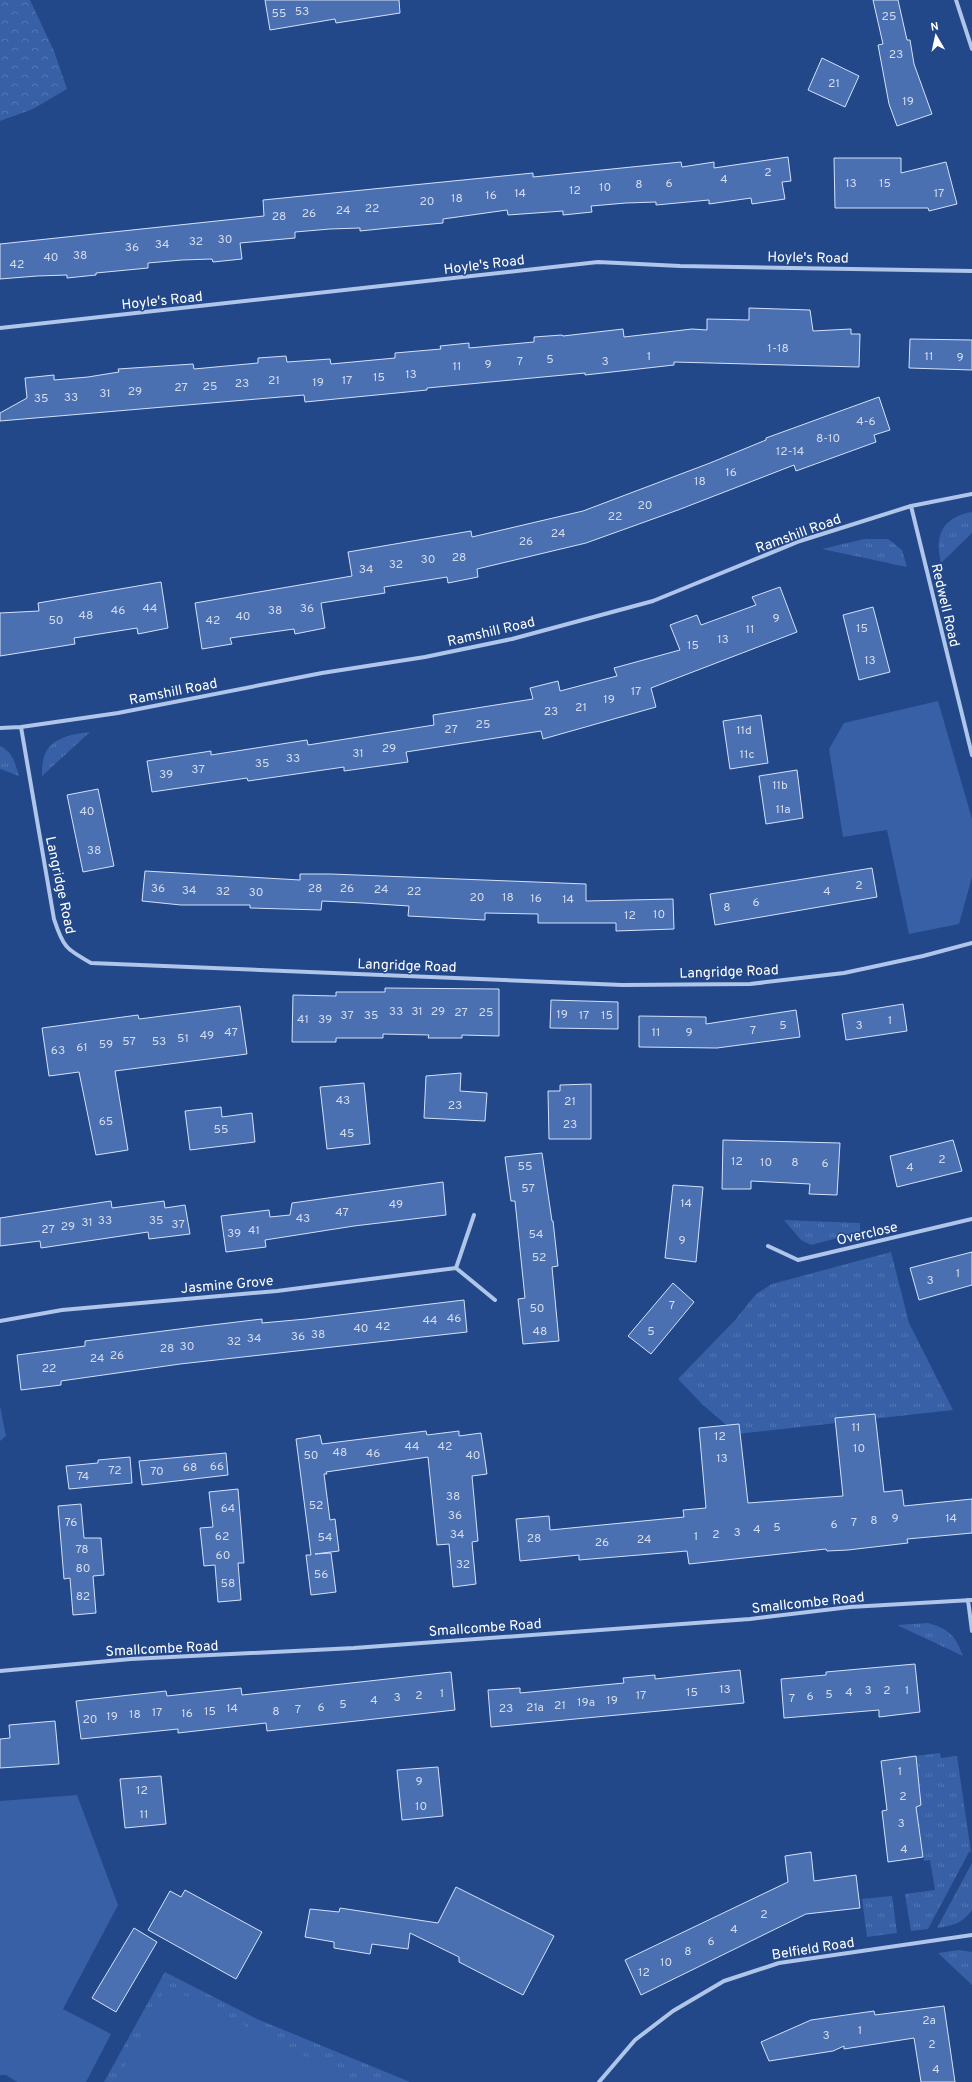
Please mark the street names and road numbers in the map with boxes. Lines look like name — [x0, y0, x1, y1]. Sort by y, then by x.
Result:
street label: Hoyle's Road — [767, 249, 849, 268]
street label: Hoyle's Road — [443, 252, 526, 279]
street label: Hoyle's Road — [121, 289, 204, 314]
street label: Ramshill Road — [753, 511, 844, 558]
street label: Redwell Road — [927, 562, 962, 649]
street label: Ramshill Road — [446, 614, 537, 651]
street label: Ramshill Road — [128, 676, 219, 709]
street label: Langridge Road — [41, 835, 78, 936]
street label: Langridge Road — [357, 956, 457, 977]
street label: Langridge Road — [679, 962, 779, 983]
street label: Overclose — [835, 1219, 900, 1250]
street label: Jasmine Grove — [180, 1273, 274, 1298]
street label: Smallcombe Road — [751, 1589, 865, 1618]
street label: Smallcombe Road — [428, 1616, 542, 1641]
street label: Smallcombe Road — [105, 1638, 219, 1661]
street label: Belfield Road — [771, 1935, 856, 1964]

